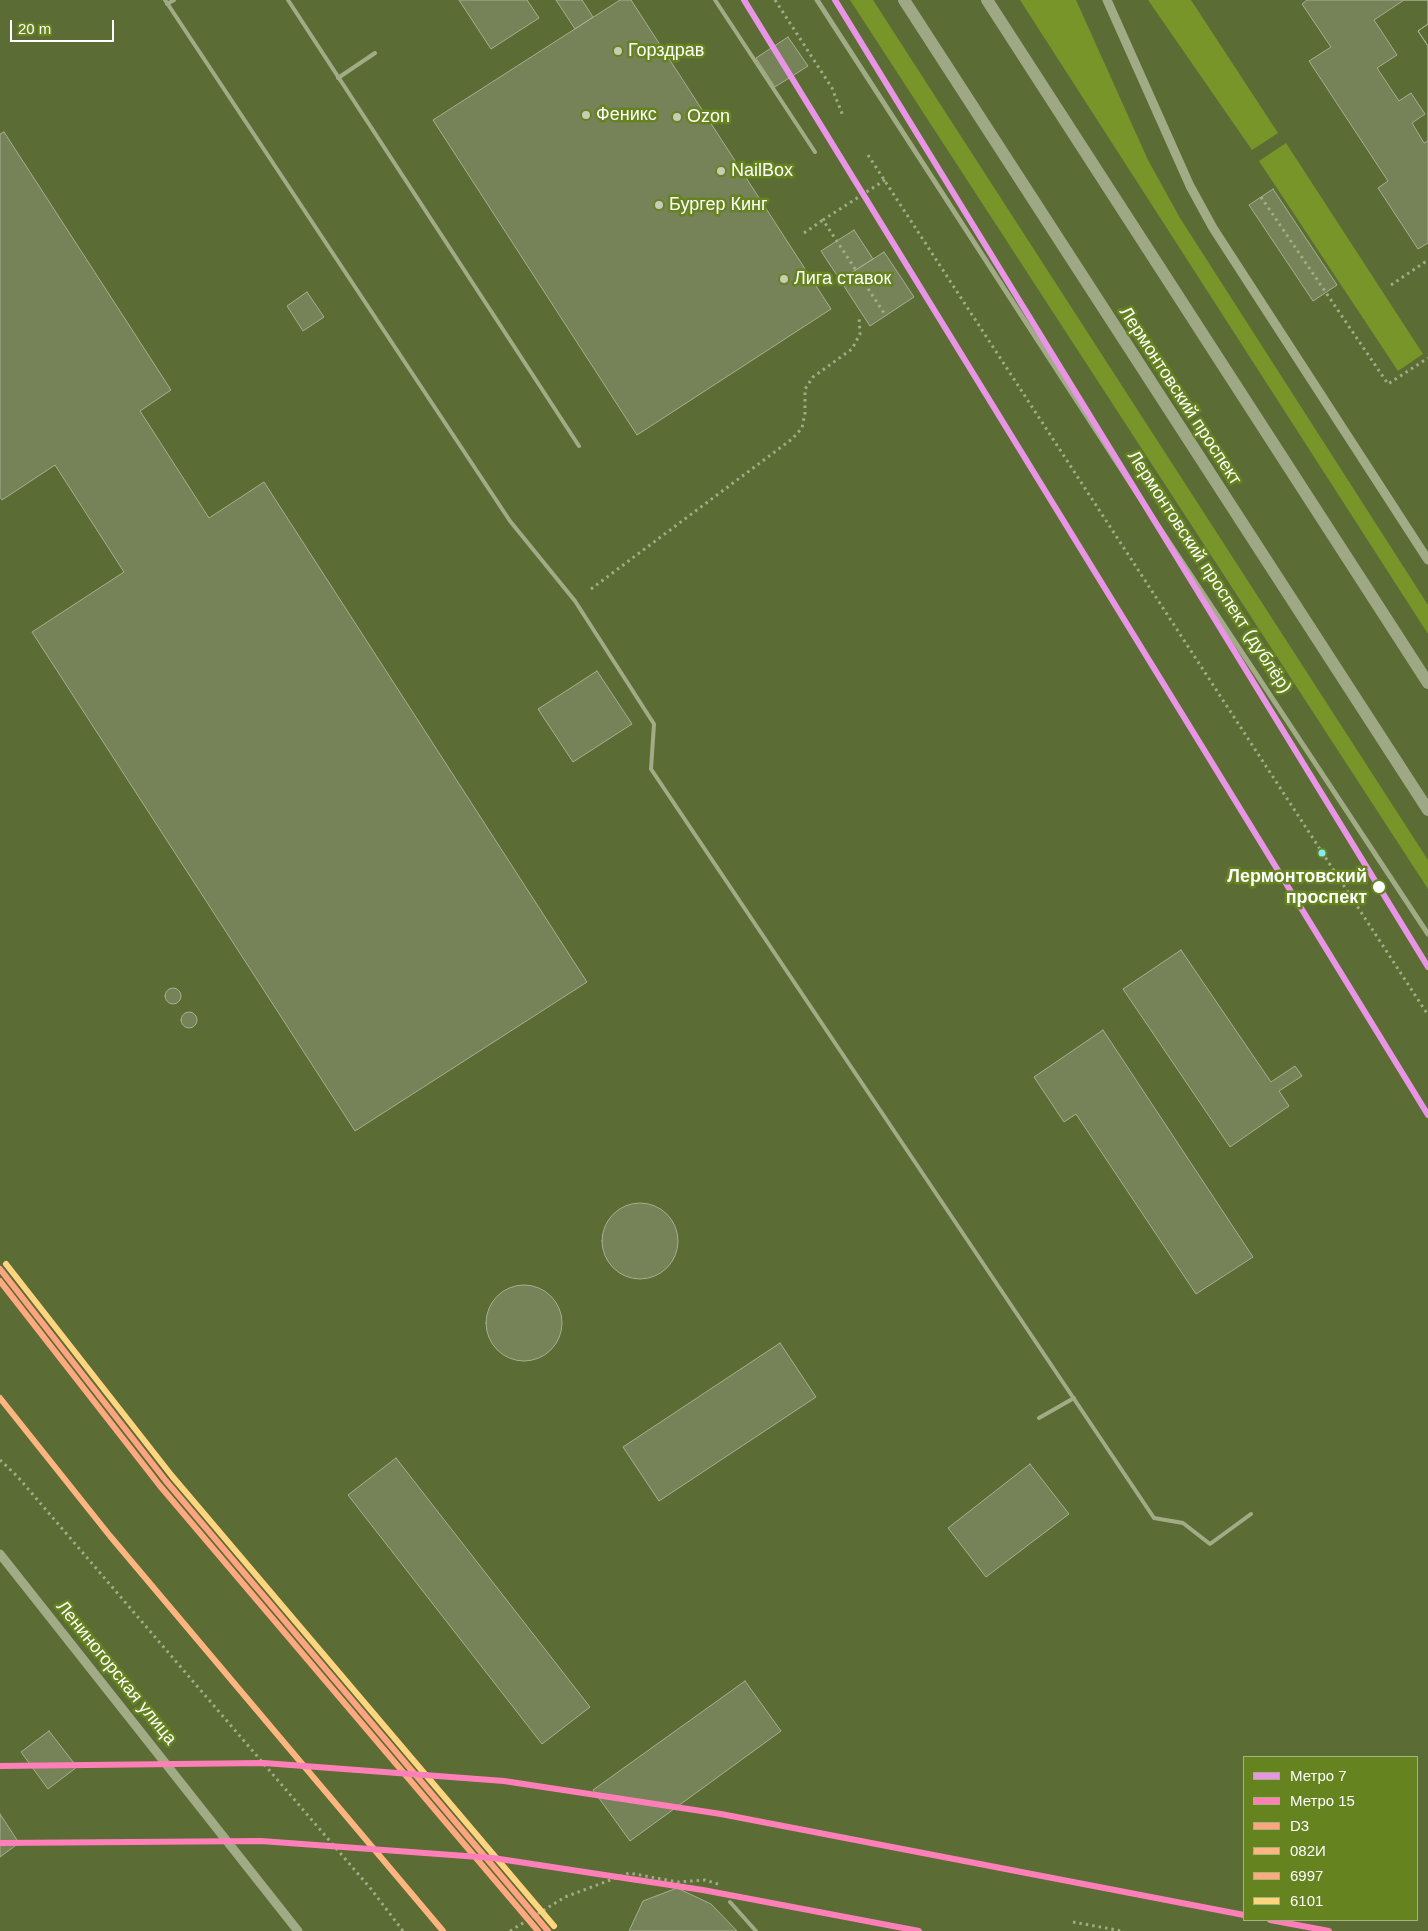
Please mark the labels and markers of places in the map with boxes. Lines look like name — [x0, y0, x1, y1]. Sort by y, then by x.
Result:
place label: Горздрав — [628, 40, 704, 62]
marker: Горздрав — [612, 45, 624, 57]
place label: Феникс — [596, 104, 657, 126]
place label: Ozon — [687, 106, 730, 128]
marker: Феникс — [580, 109, 592, 121]
marker: Ozon — [671, 111, 683, 123]
place label: NailBox — [731, 160, 793, 182]
marker: NailBox — [715, 165, 727, 177]
place label: Бургер Кинг — [669, 194, 767, 216]
marker: Бургер Кинг — [653, 199, 665, 211]
place label: Лига ставок — [794, 268, 891, 290]
marker: Лига ставок — [778, 273, 790, 285]
unlabelled marker — [1317, 848, 1327, 858]
place label: Лермонтовский проспект — [1227, 866, 1367, 909]
marker: Лермонтовский проспект — [1371, 879, 1387, 895]

